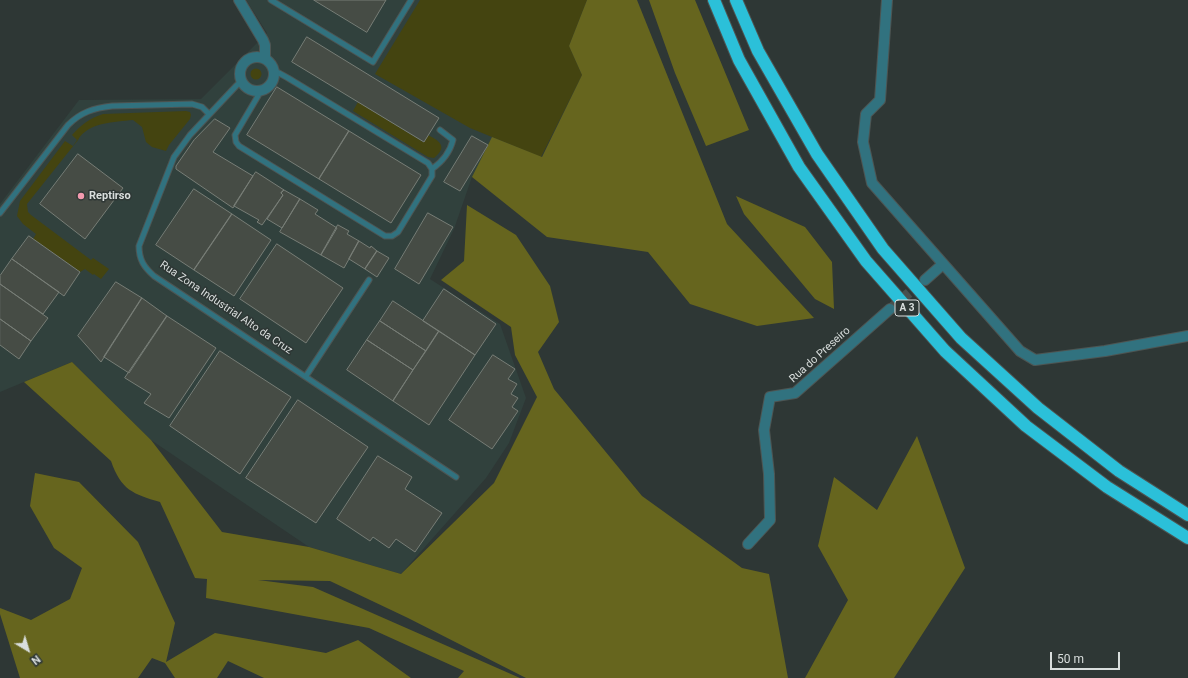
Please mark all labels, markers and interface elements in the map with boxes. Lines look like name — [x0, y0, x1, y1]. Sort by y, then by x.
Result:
place label: Reptirso — [89, 189, 131, 203]
marker: Reptirso — [76, 191, 86, 201]
street label: Rua Zona Industrial Alto da Cruz — [157, 259, 295, 357]
road number: A 3 — [895, 300, 919, 316]
street label: Rua do Preseiro — [787, 324, 853, 386]
north arrow — [8, 630, 48, 670]
scale bar — [1052, 644, 1122, 670]
text: N — [29, 652, 43, 667]
text: 50 m — [1057, 652, 1084, 666]

